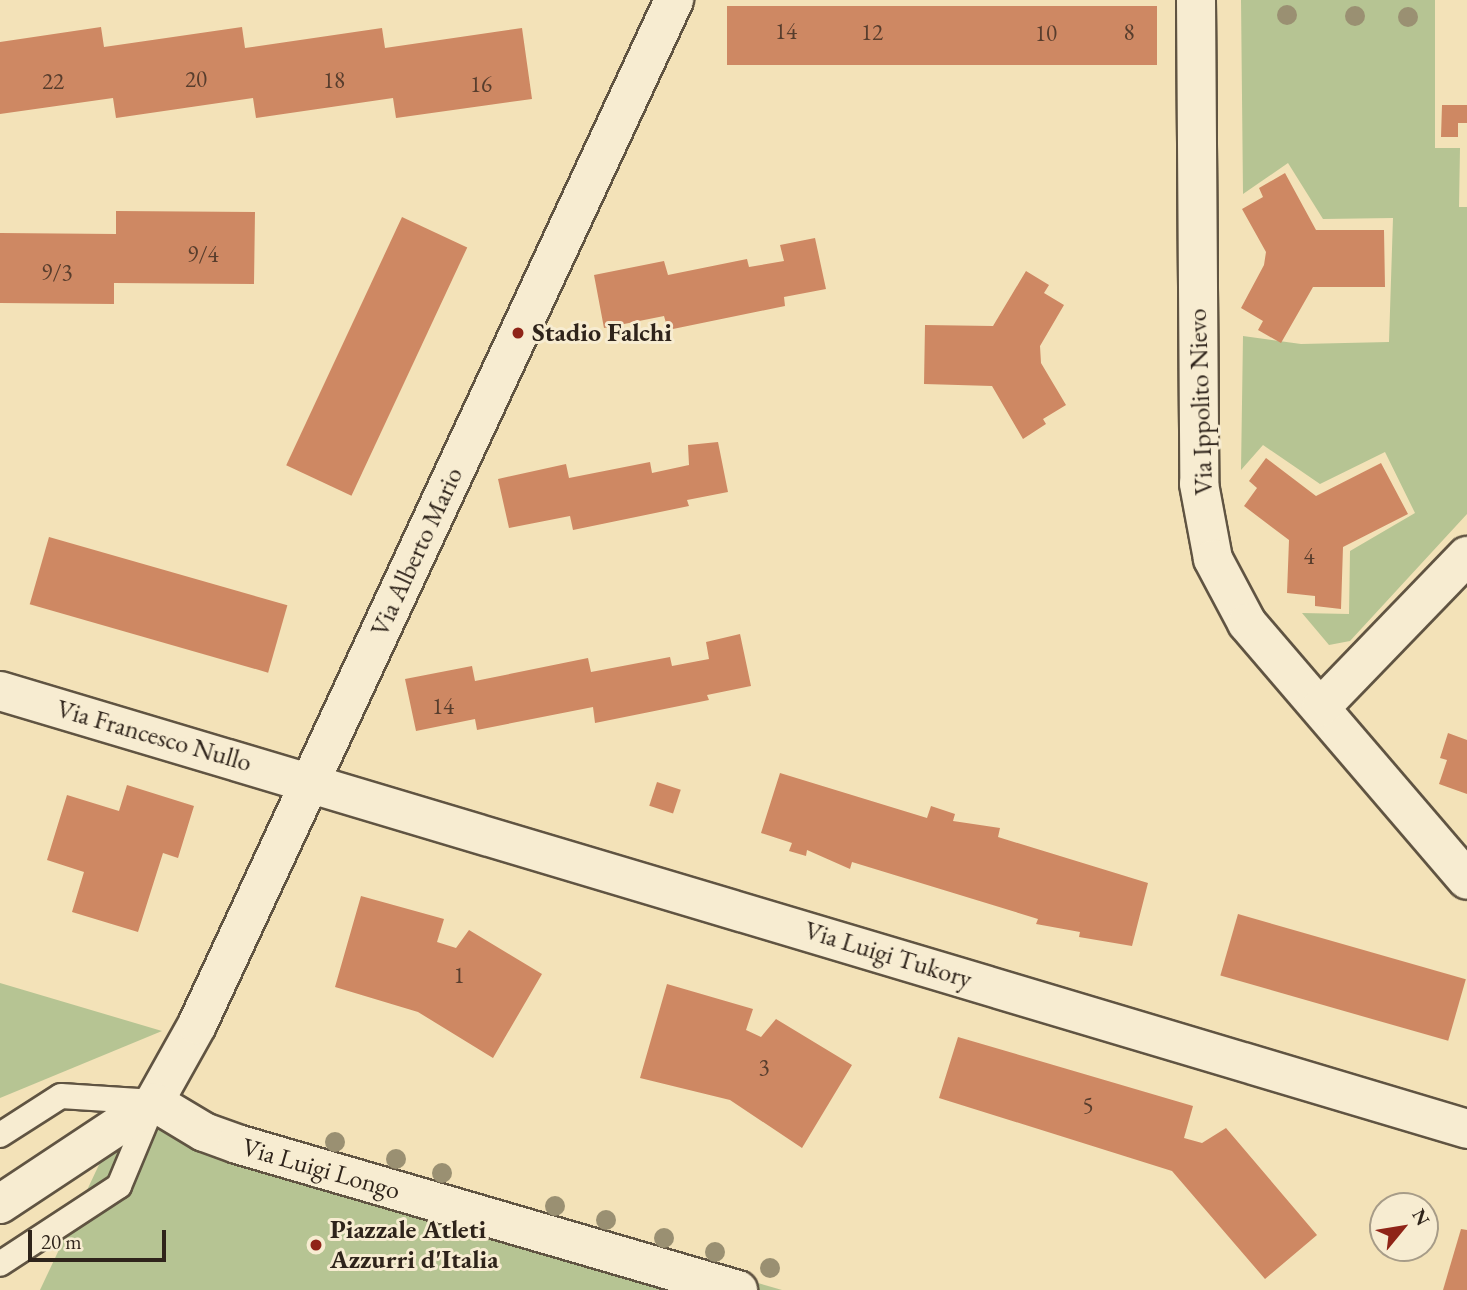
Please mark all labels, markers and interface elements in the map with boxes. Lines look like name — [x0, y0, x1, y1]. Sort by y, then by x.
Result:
house number: 14 — [775, 17, 797, 45]
house number: 12 — [861, 18, 883, 46]
house number: 8 — [1123, 18, 1135, 46]
house number: 10 — [1035, 19, 1057, 47]
house number: 20 — [185, 65, 207, 93]
house number: 18 — [323, 66, 345, 94]
house number: 22 — [42, 67, 64, 95]
house number: 16 — [470, 70, 492, 98]
house number: 9/4 — [187, 240, 219, 268]
house number: 9/3 — [41, 258, 73, 286]
street label: Via Ippolito Nievo — [1182, 308, 1220, 496]
place label: Stadio Falchi — [532, 317, 672, 349]
marker: Stadio Falchi — [510, 325, 526, 341]
street label: Via Alberto Mario — [364, 463, 470, 641]
house number: 4 — [1303, 542, 1315, 570]
house number: 14 — [432, 692, 454, 720]
street label: Via Francesco Nullo — [53, 693, 255, 779]
street label: Via Luigi Tukory — [801, 915, 975, 995]
house number: 1 — [453, 961, 465, 989]
house number: 3 — [758, 1053, 770, 1081]
house number: 5 — [1082, 1091, 1094, 1119]
street label: Via Luigi Longo — [238, 1132, 404, 1206]
north arrow — [1369, 1192, 1439, 1262]
text: N — [1406, 1204, 1436, 1230]
place label: Piazzale Atleti Azzurri d'Italia — [330, 1214, 499, 1276]
scale bar — [32, 1216, 170, 1260]
text: 20 m — [41, 1228, 82, 1255]
marker: Piazzale Atleti Azzurri d'Italia — [308, 1237, 324, 1253]

